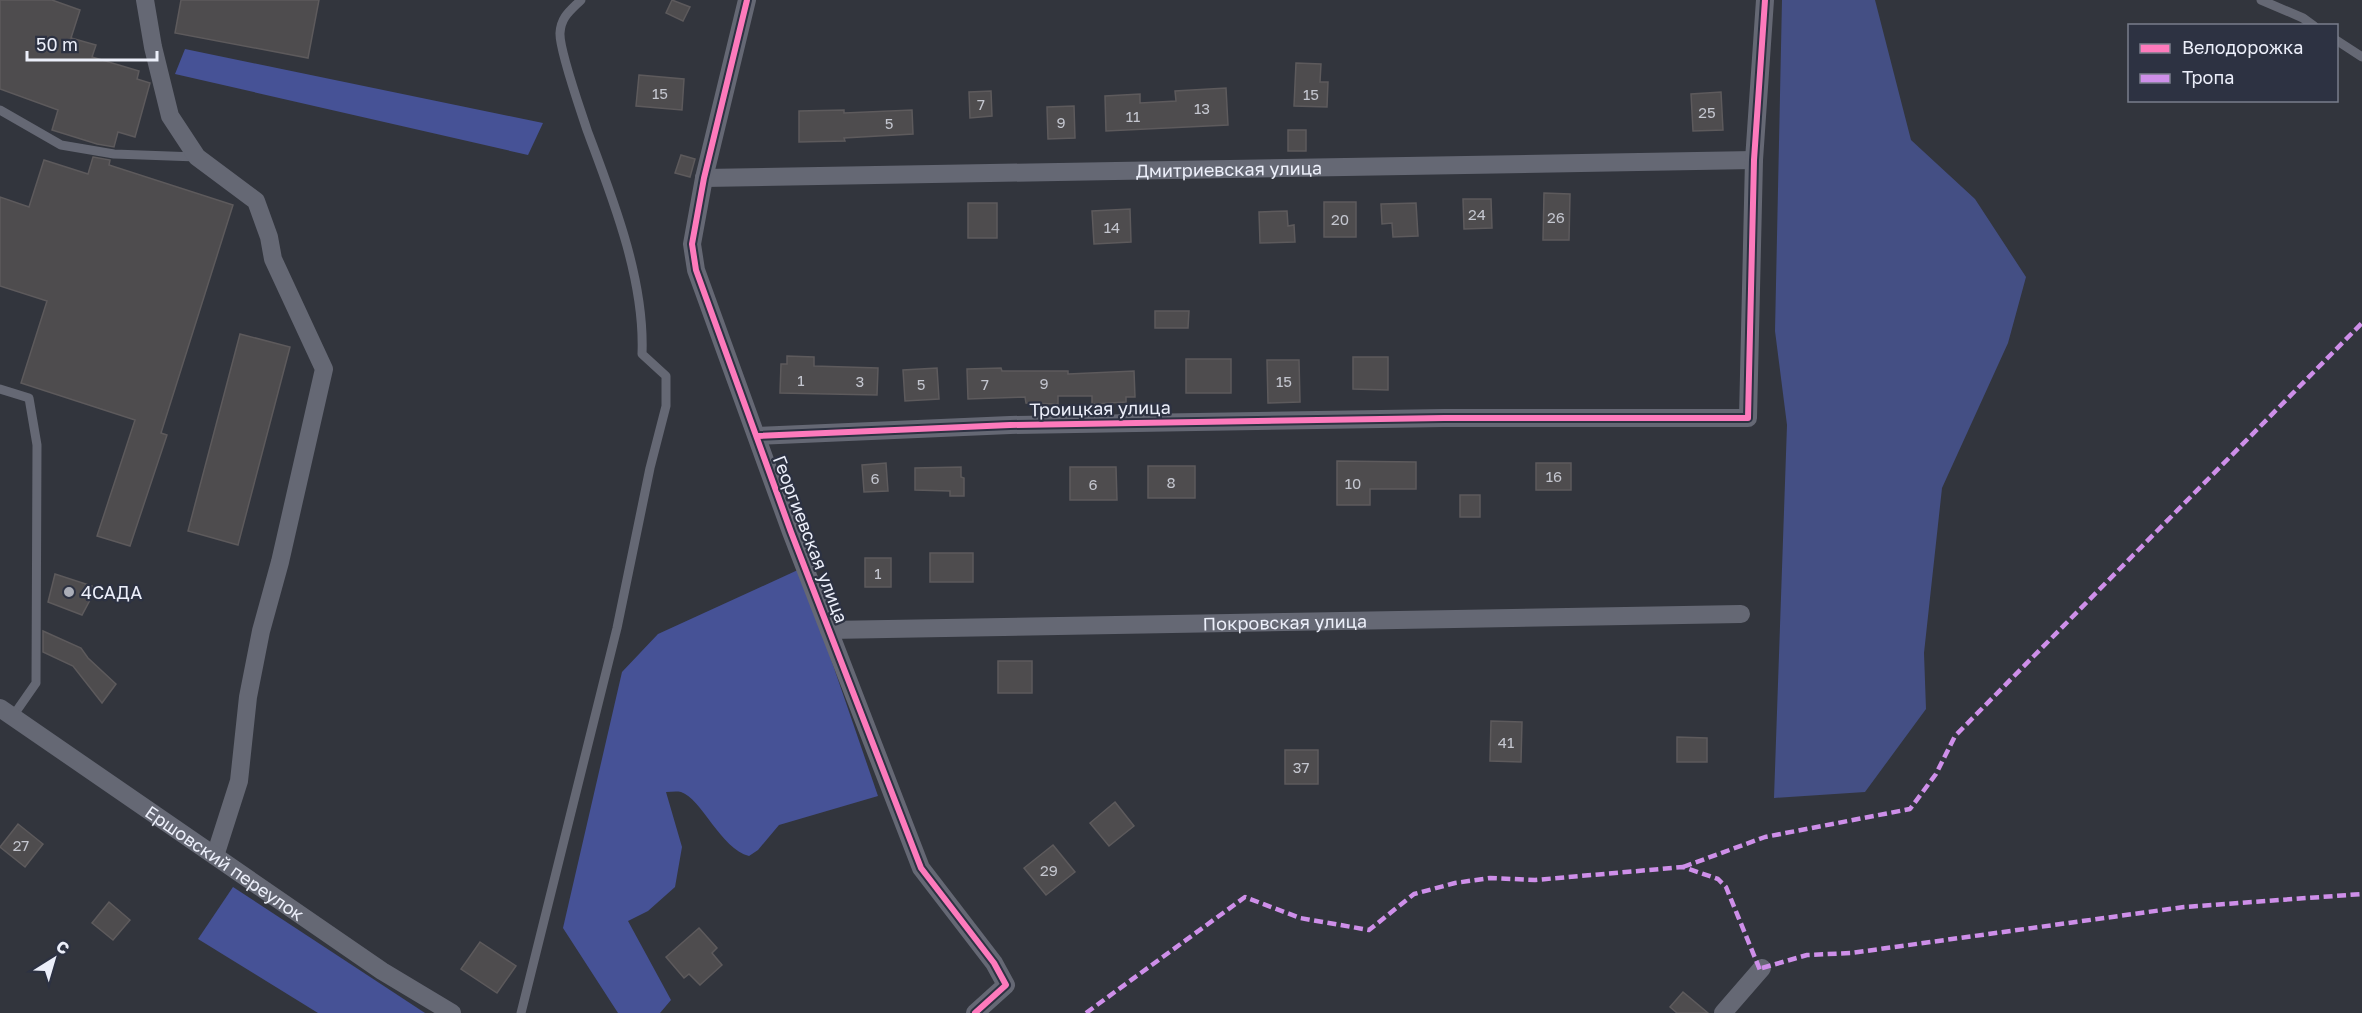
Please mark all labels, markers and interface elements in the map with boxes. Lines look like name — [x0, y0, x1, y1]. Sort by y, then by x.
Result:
scale bar — [27, 24, 158, 62]
legend — [2128, 24, 2338, 102]
text: 50 m — [36, 33, 78, 55]
text: Велодорожка — [2182, 36, 2303, 58]
text: Тропа — [2182, 66, 2234, 88]
house number: 15 — [652, 84, 668, 102]
house number: 15 — [1303, 85, 1319, 103]
house number: 7 — [977, 95, 985, 113]
house number: 13 — [1194, 99, 1210, 117]
house number: 25 — [1698, 103, 1716, 121]
house number: 11 — [1126, 107, 1140, 125]
house number: 9 — [1056, 113, 1066, 131]
house number: 5 — [885, 114, 893, 132]
street label: Дмитриевская улица — [1136, 156, 1322, 182]
house number: 24 — [1468, 205, 1486, 223]
house number: 26 — [1547, 208, 1565, 226]
house number: 20 — [1331, 210, 1349, 228]
house number: 14 — [1104, 218, 1120, 236]
house number: 1 — [797, 371, 805, 389]
house number: 3 — [856, 372, 864, 390]
house number: 15 — [1276, 372, 1292, 390]
house number: 9 — [1039, 374, 1049, 392]
house number: 5 — [917, 375, 925, 393]
house number: 7 — [981, 375, 989, 393]
street label: Троицкая улица — [1029, 396, 1171, 420]
street label: Георгиевская улица — [769, 452, 853, 626]
house number: 16 — [1546, 467, 1562, 485]
house number: 6 — [870, 469, 880, 487]
house number: 8 — [1166, 473, 1176, 491]
house number: 10 — [1345, 474, 1361, 492]
house number: 6 — [1088, 475, 1098, 493]
house number: 1 — [874, 564, 882, 582]
place label: 4САДА — [81, 581, 142, 603]
marker: 4САДА — [62, 585, 76, 599]
street label: Покровская улица — [1203, 610, 1367, 634]
house number: 41 — [1498, 733, 1514, 751]
house number: 37 — [1293, 758, 1309, 776]
street label: Ершовский переулок — [141, 800, 309, 925]
house number: 27 — [13, 836, 29, 854]
house number: 29 — [1040, 861, 1058, 879]
north arrow — [24, 929, 84, 989]
text: С — [52, 936, 74, 958]

